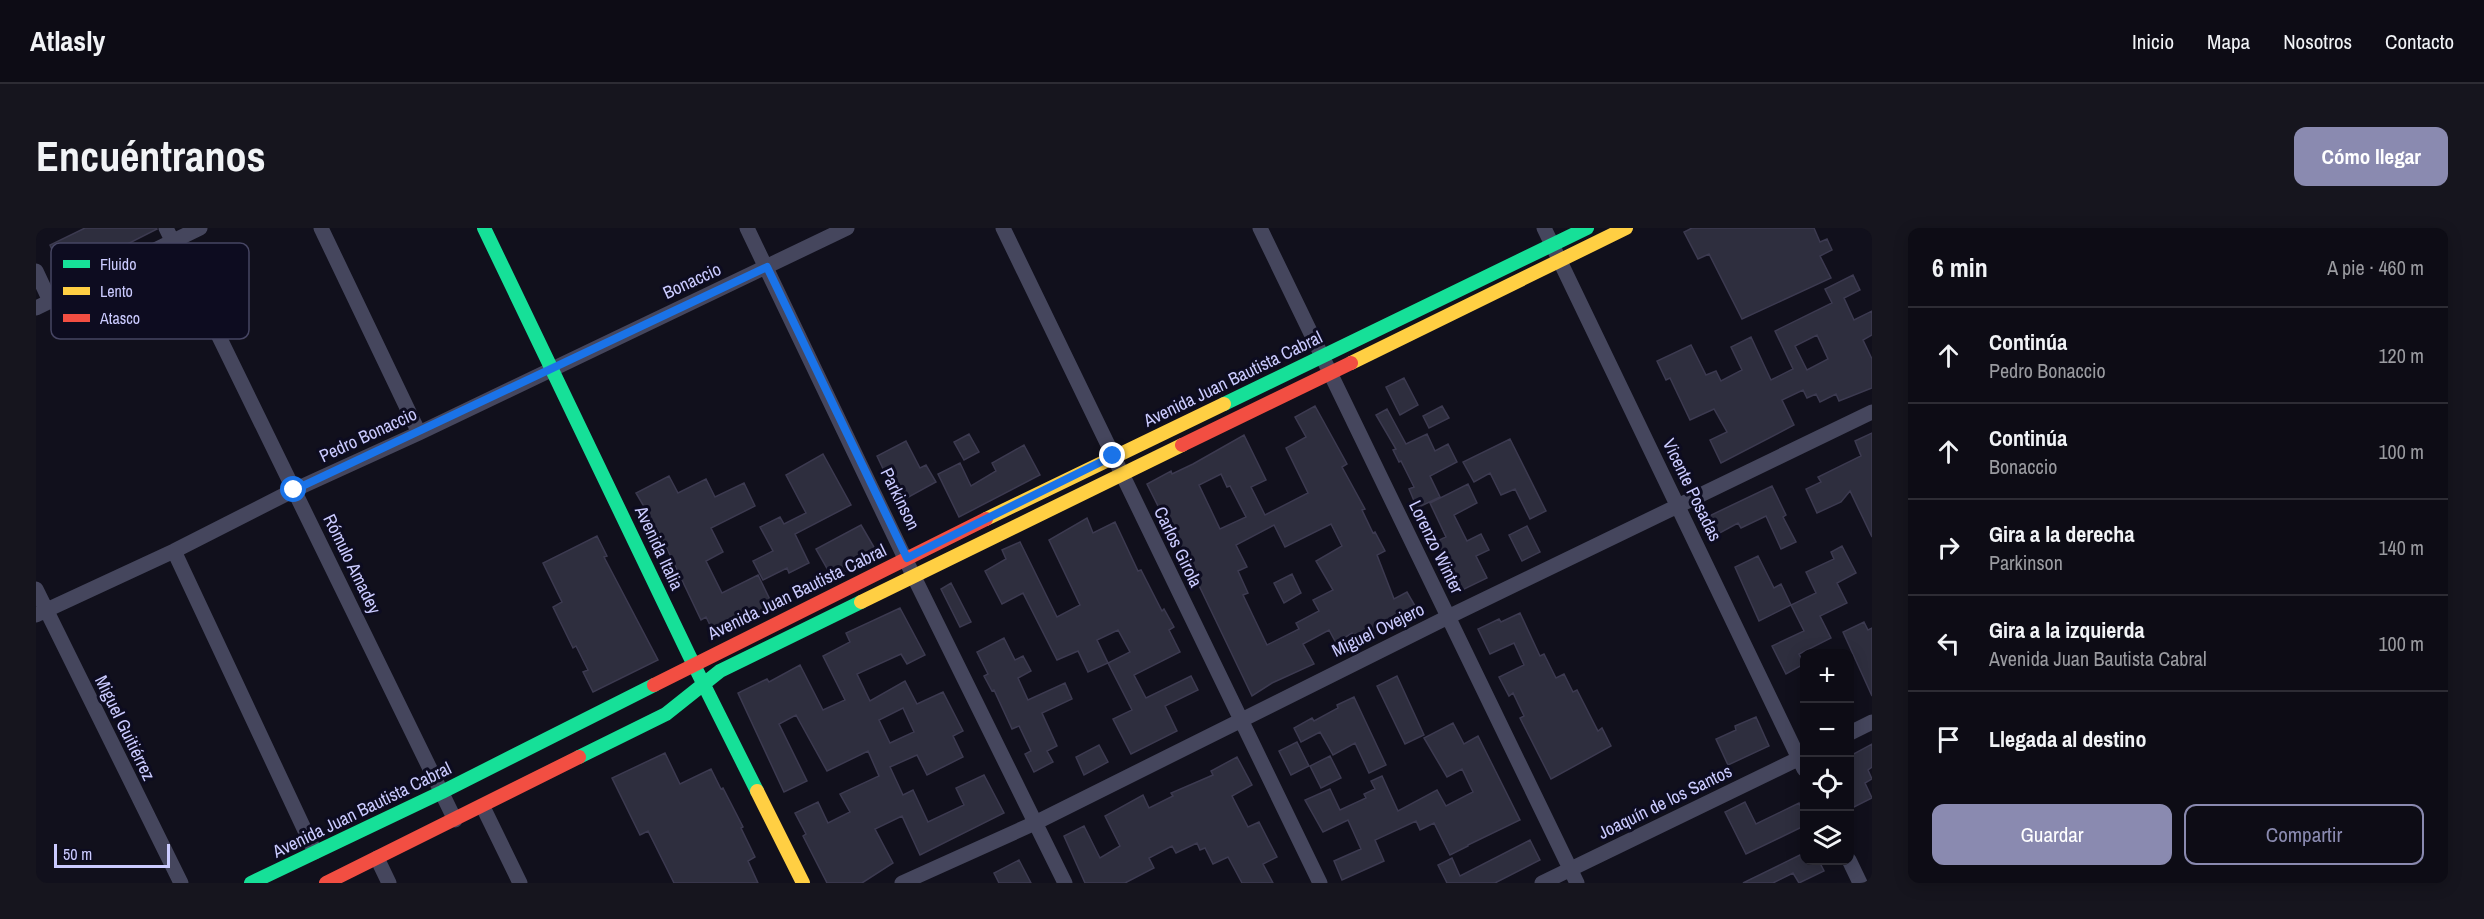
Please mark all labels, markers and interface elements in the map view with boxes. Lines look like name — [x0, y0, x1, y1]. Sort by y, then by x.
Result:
text: Atlasly — [30, 22, 105, 60]
text: Inicio — [2132, 27, 2174, 56]
text: Mapa — [2207, 27, 2250, 56]
text: Nosotros — [2283, 27, 2352, 56]
text: Contacto — [2385, 27, 2454, 56]
button: Cómo llegar — [2294, 127, 2448, 186]
text: Encuéntranos — [36, 128, 266, 184]
legend — [51, 243, 249, 339]
text: 6 min — [1932, 250, 1988, 285]
text: Fluido — [100, 253, 136, 275]
text: A pie · 460 m — [2327, 254, 2424, 281]
street label: Bonaccio — [659, 256, 725, 305]
text: Lento — [100, 280, 133, 302]
text: Atasco — [99, 307, 140, 329]
street label: Avenida Juan Bautista Cabral — [1138, 324, 1326, 433]
text: Continúa — [1989, 327, 2067, 357]
icon: ahead — [1932, 339, 1965, 372]
text: 120 m — [2378, 342, 2424, 369]
text: Pedro Bonaccio — [1989, 357, 2106, 384]
street label: Pedro Bonaccio — [315, 401, 421, 468]
text: Continúa — [1989, 423, 2067, 453]
street label: Vicente Posadas — [1657, 434, 1728, 545]
icon: ahead — [1932, 435, 1965, 468]
text: 100 m — [2378, 438, 2424, 465]
route end — [1099, 442, 1125, 468]
text: Bonaccio — [1989, 453, 2057, 480]
street label: Parkinson — [875, 463, 926, 534]
route start — [280, 476, 306, 502]
street label: Lorenzo Winter — [1403, 496, 1470, 598]
street label: Avenida Italia — [629, 501, 690, 594]
street label: Carlos Girola — [1148, 502, 1209, 591]
street label: Rómulo Amadey — [317, 510, 388, 618]
text: Gira a la derecha — [1989, 519, 2134, 549]
icon: right — [1932, 531, 1965, 564]
text: 140 m — [2378, 534, 2424, 561]
street label: Avenida Juan Bautista Cabral — [702, 537, 890, 646]
text: Parkinson — [1989, 549, 2063, 576]
street label: Miguel Ovejero — [1327, 596, 1428, 663]
text: Gira a la izquierda — [1989, 615, 2144, 645]
icon: left — [1932, 627, 1965, 660]
text: 100 m — [2378, 630, 2424, 657]
text: Avenida Juan Bautista Cabral — [1989, 645, 2207, 672]
map controls — [1800, 649, 1854, 865]
button: + — [1800, 649, 1854, 703]
street label: Miguel Guitiérrez — [89, 671, 162, 785]
button: − — [1800, 703, 1854, 757]
icon: arrive — [1932, 723, 1965, 756]
text: Llegada al destino — [1989, 724, 2146, 754]
street label: Avenida Juan Bautista Cabral — [267, 755, 455, 864]
button: locate — [1800, 757, 1854, 811]
street label: Joaquín de los Santos — [1594, 758, 1736, 845]
button: Guardar — [1932, 804, 2172, 865]
button: Compartir — [2184, 804, 2424, 865]
button: layers — [1800, 811, 1854, 865]
scale bar — [54, 841, 170, 868]
text: 50 m — [63, 843, 92, 865]

